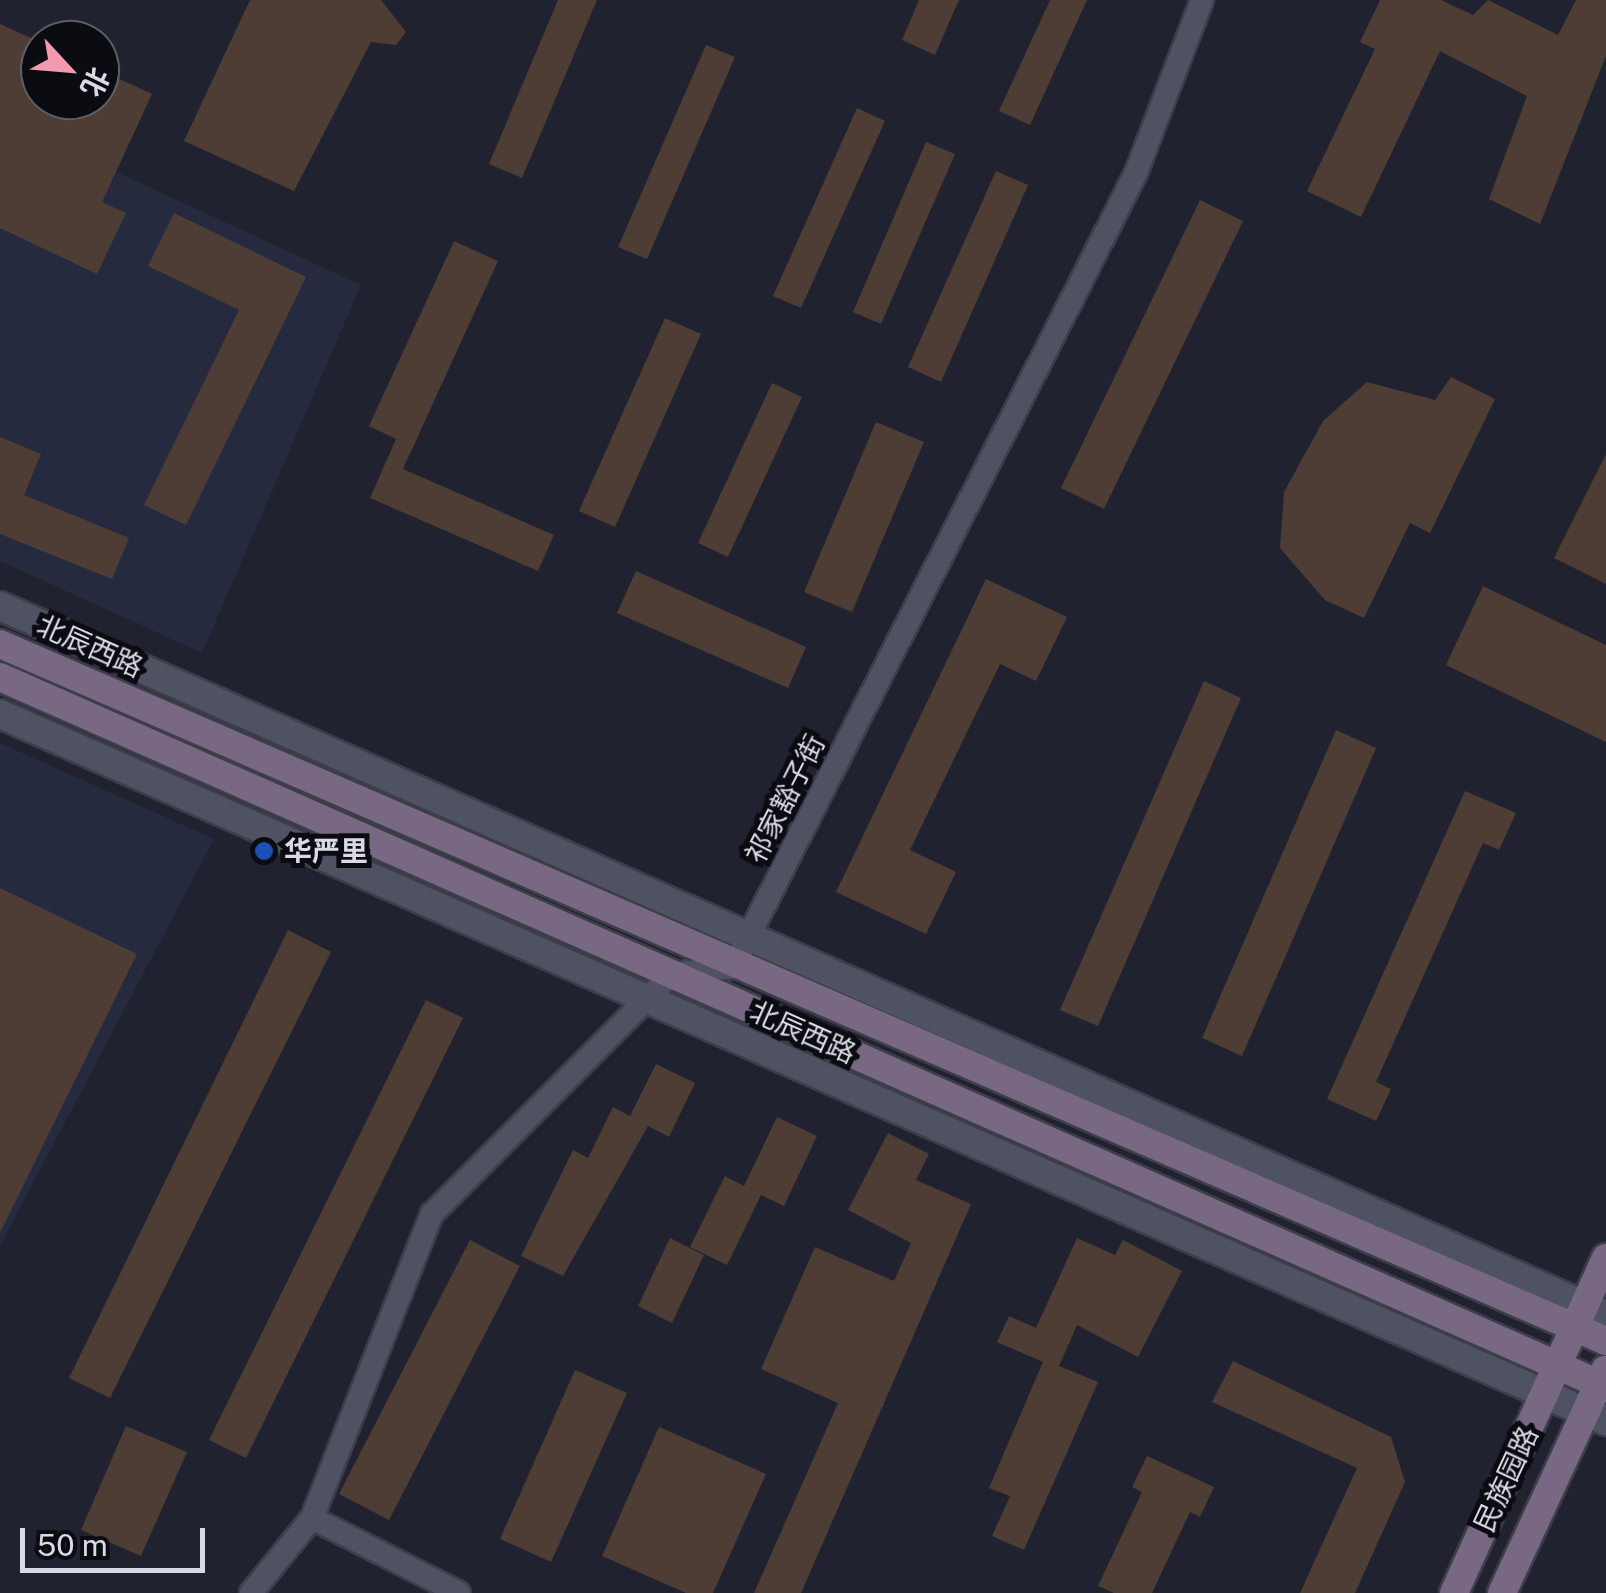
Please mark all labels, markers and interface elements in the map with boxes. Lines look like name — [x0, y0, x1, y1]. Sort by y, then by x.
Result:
north arrow — [20, 20, 120, 120]
text: 北 — [75, 63, 117, 102]
street label: 北辰西路 — [32, 608, 148, 684]
street label: 祁家豁子街 — [738, 729, 832, 869]
place label: 华严里 — [284, 834, 368, 868]
marker: 华严里 — [253, 840, 275, 862]
street label: 北辰西路 — [745, 994, 861, 1070]
street label: 民族园路 — [1467, 1421, 1545, 1537]
scale bar — [25, 1508, 210, 1570]
text: 50 m — [37, 1527, 108, 1563]

